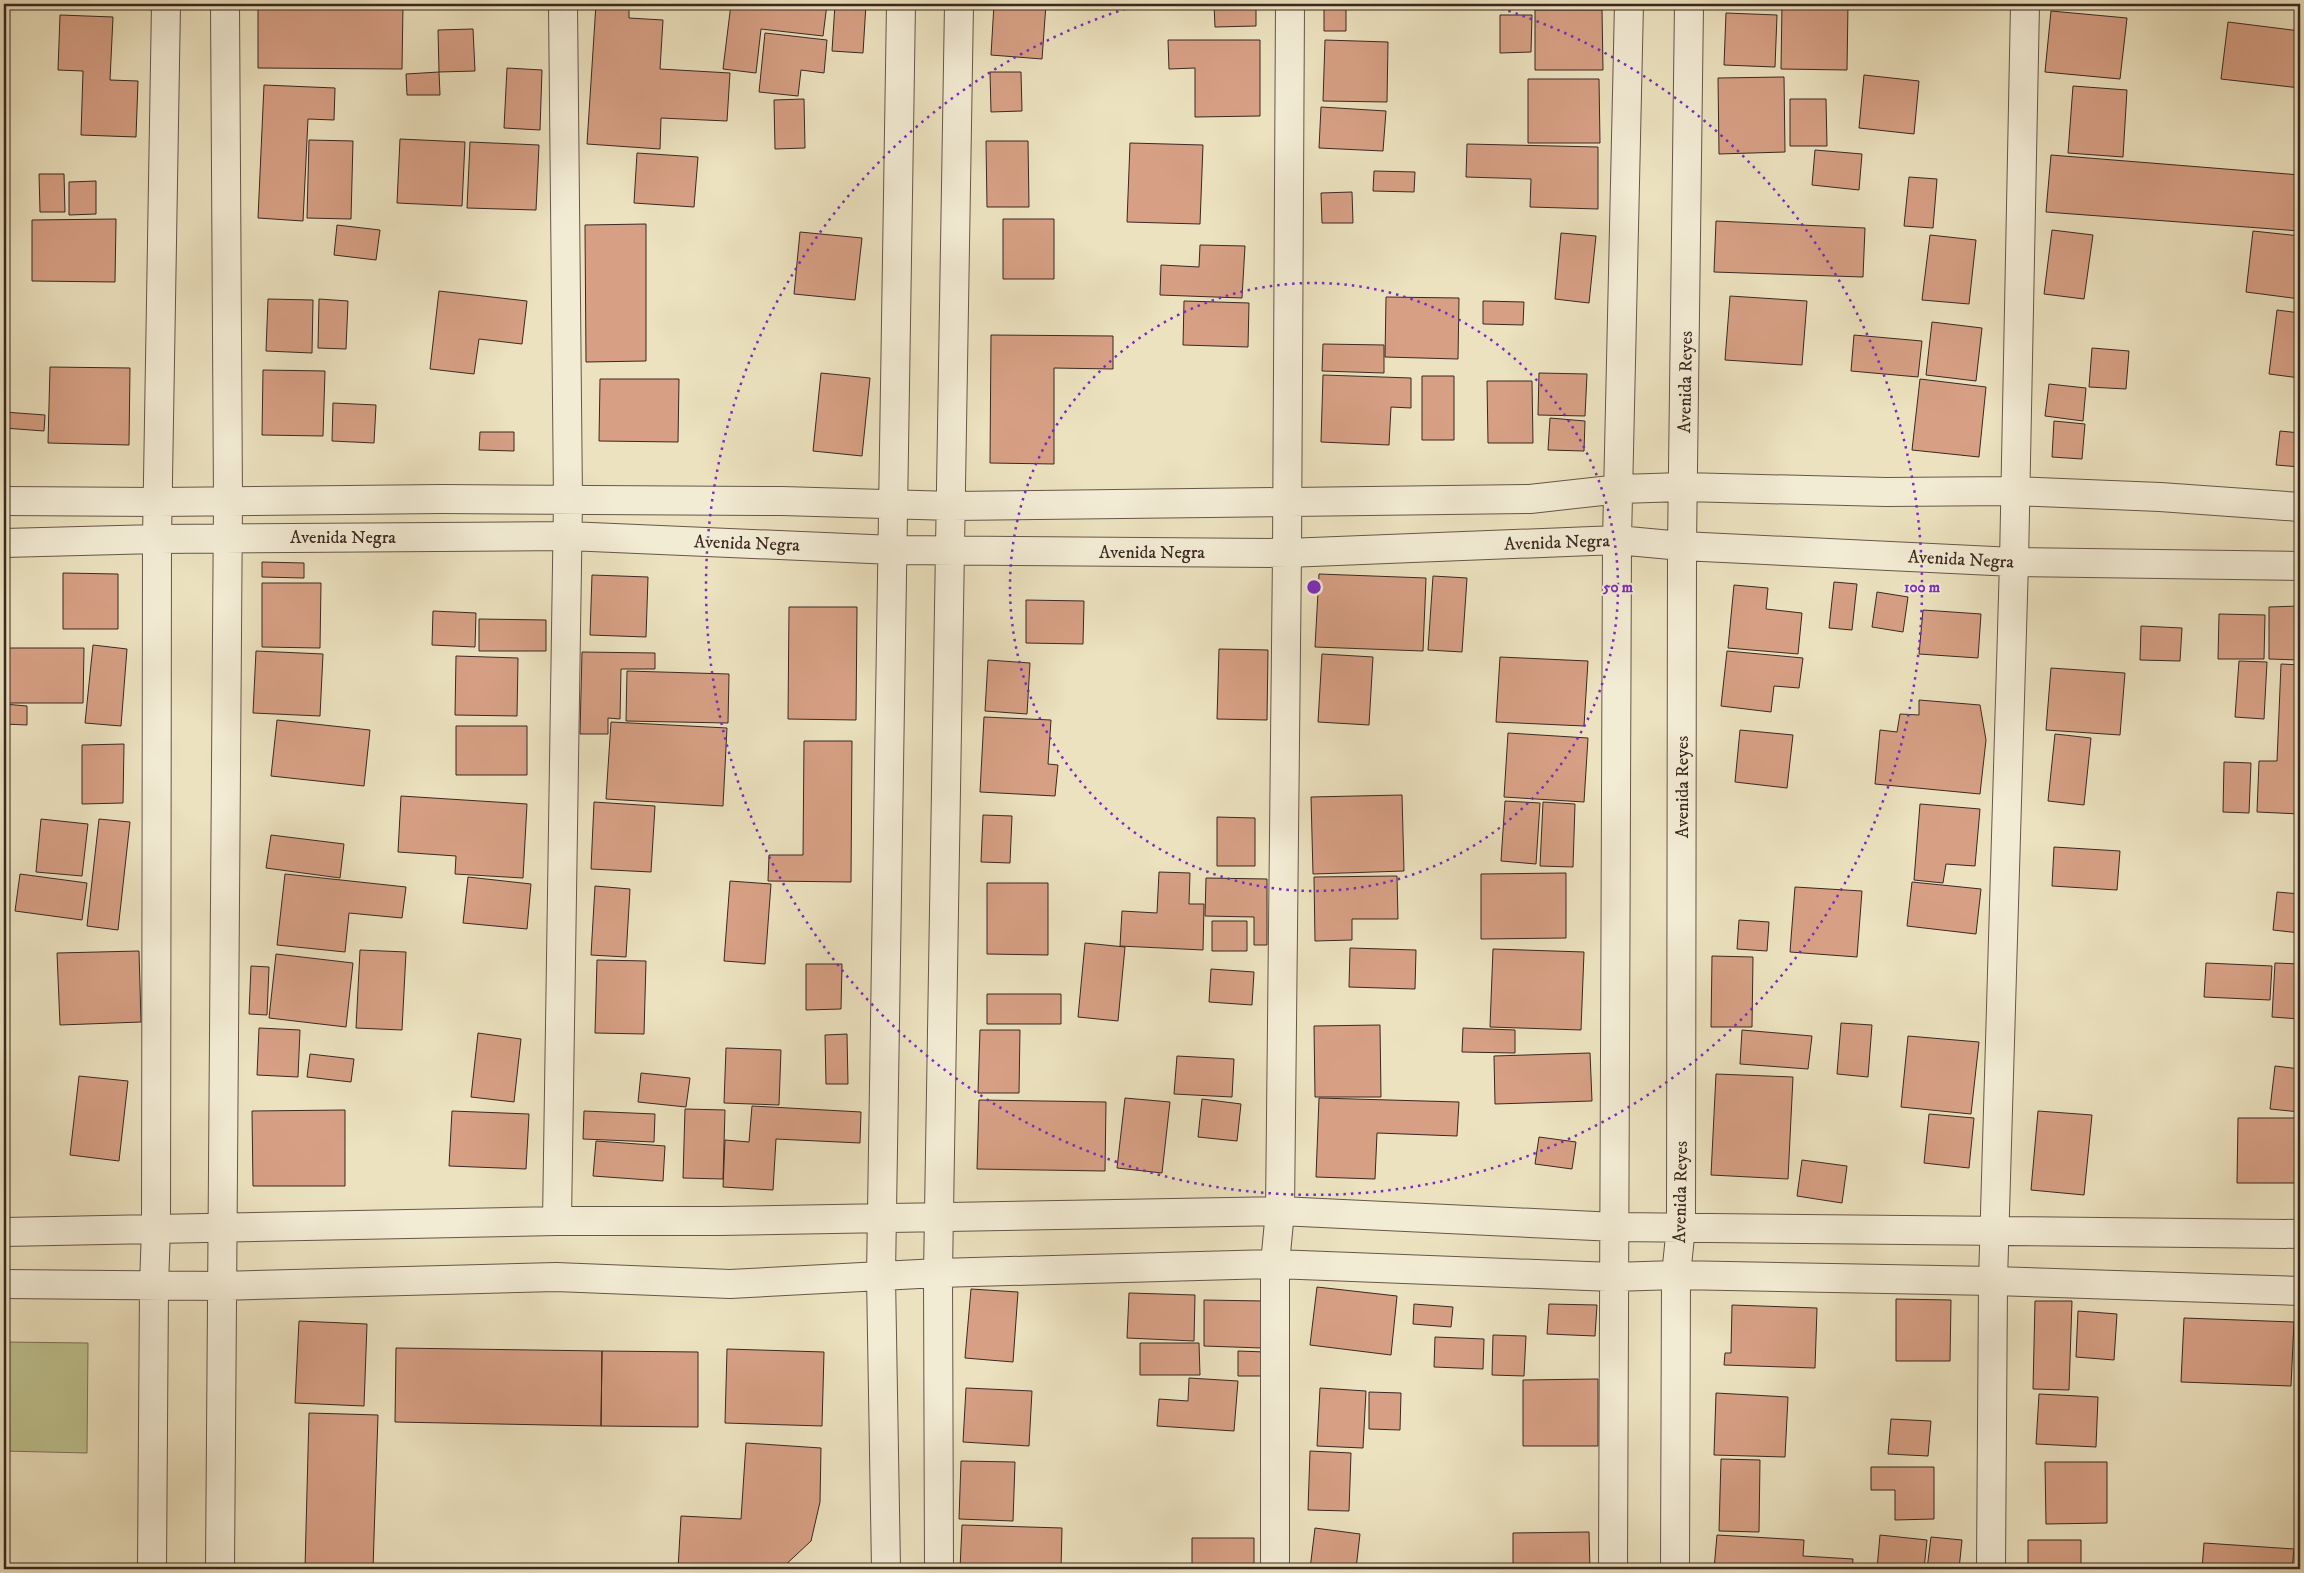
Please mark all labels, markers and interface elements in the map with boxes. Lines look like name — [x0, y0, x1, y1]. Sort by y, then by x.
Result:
street label: Avenida Reyes — [1674, 331, 1698, 433]
street label: Avenida Negra — [290, 527, 396, 549]
street label: Avenida Negra — [1504, 530, 1611, 556]
street label: Avenida Negra — [694, 531, 801, 557]
street label: Avenida Negra — [1099, 542, 1205, 564]
street label: Avenida Negra — [1907, 546, 2015, 574]
centre of rings — [1305, 578, 1323, 596]
text: 50 m — [1602, 578, 1634, 597]
text: 100 m — [1904, 578, 1941, 597]
street label: Avenida Reyes — [1672, 736, 1694, 838]
street label: Avenida Reyes — [1669, 1141, 1693, 1243]

